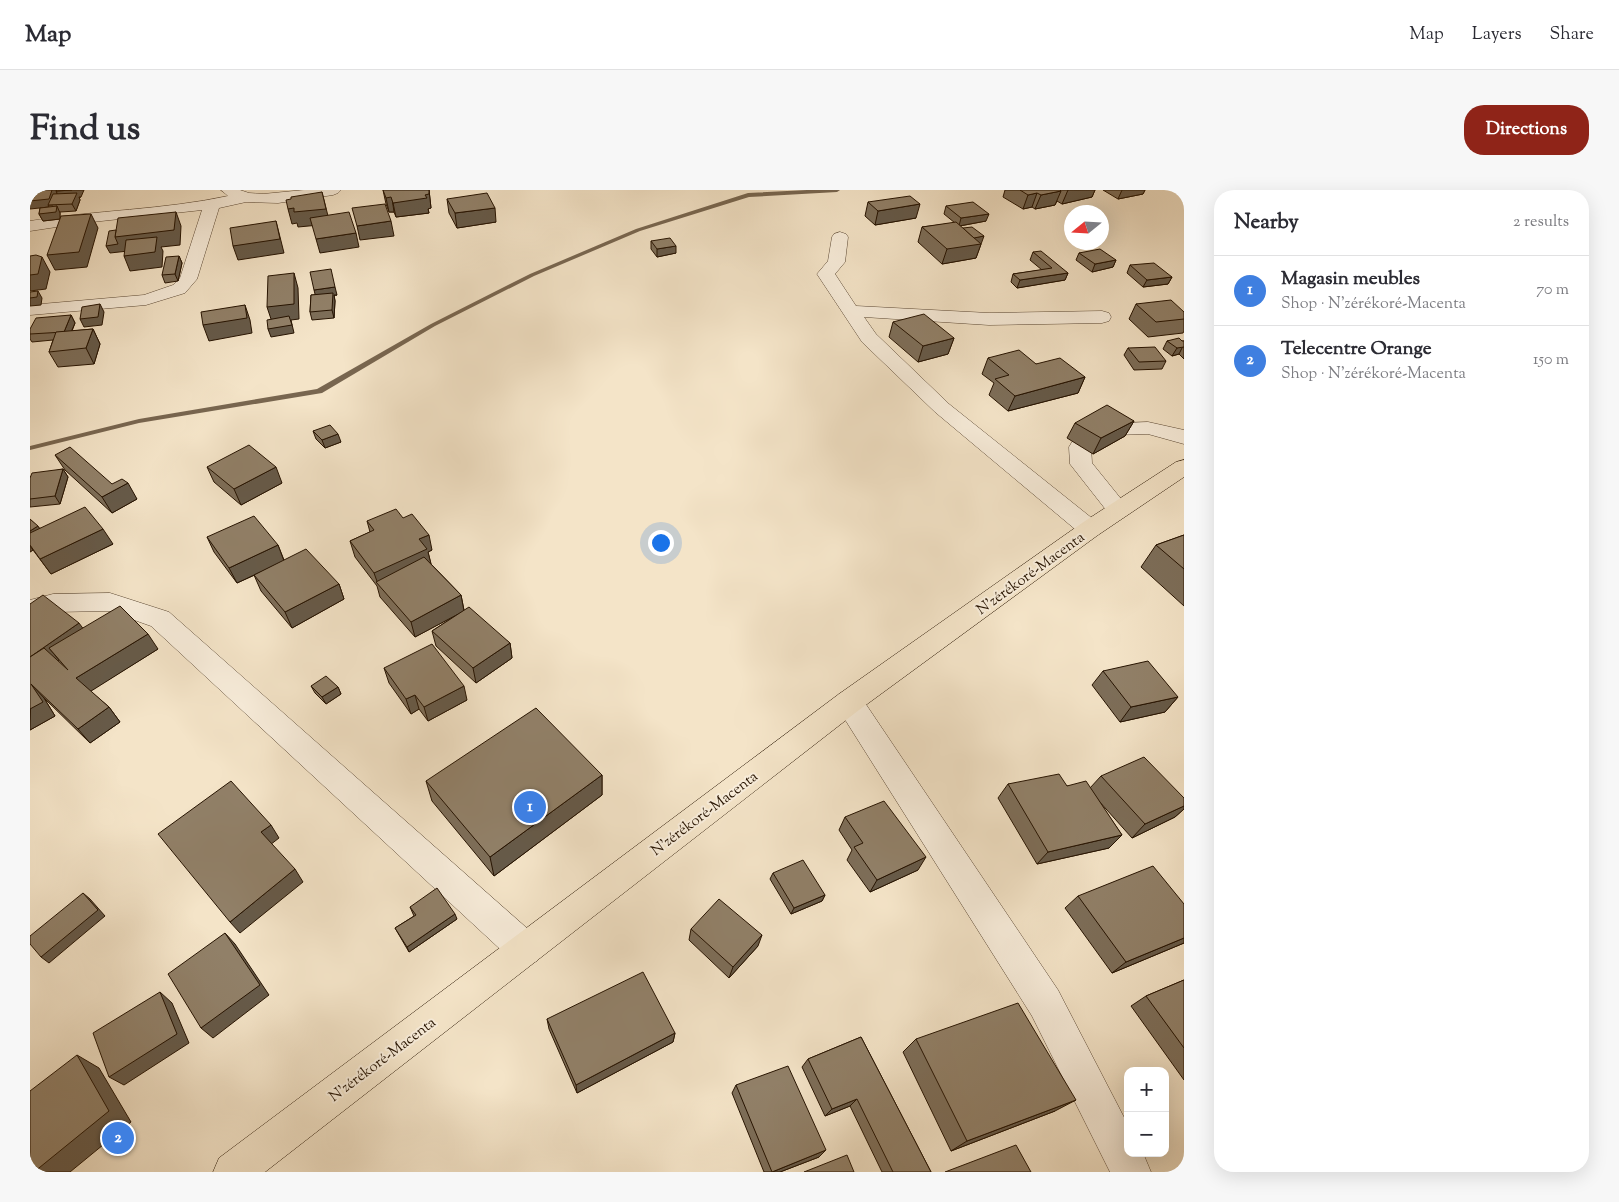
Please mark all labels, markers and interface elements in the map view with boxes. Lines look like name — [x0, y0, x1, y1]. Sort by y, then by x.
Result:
text: Map — [25, 18, 71, 52]
text: Map — [1409, 22, 1444, 48]
text: Layers — [1472, 22, 1522, 48]
text: Share — [1550, 22, 1594, 48]
text: Find us — [30, 105, 140, 156]
button: Directions — [1464, 105, 1589, 155]
north arrow — [1064, 205, 1109, 250]
text: Nearby — [1234, 208, 1299, 238]
text: 2 results — [1513, 211, 1569, 234]
text: Magasin meubles — [1281, 266, 1420, 293]
text: 1 — [1247, 279, 1253, 302]
text: 70 m — [1536, 279, 1569, 302]
text: Shop · N'zérékoré-Macenta — [1281, 293, 1466, 316]
text: Telecentre Orange — [1281, 336, 1432, 363]
text: 2 — [1246, 349, 1254, 372]
text: 150 m — [1533, 349, 1569, 372]
text: Shop · N'zérékoré-Macenta — [1281, 363, 1466, 386]
street label: N'zérékoré-Macenta — [972, 528, 1089, 621]
your location — [648, 530, 674, 556]
street label: N'zérékoré-Macenta — [647, 767, 763, 861]
pin: 1 — [514, 788, 546, 826]
street label: N'zérékoré-Macenta — [325, 1013, 441, 1107]
map controls — [1124, 1067, 1169, 1157]
button: + — [1124, 1067, 1169, 1112]
button: − — [1124, 1112, 1169, 1157]
pin: 2 — [102, 1119, 134, 1157]

